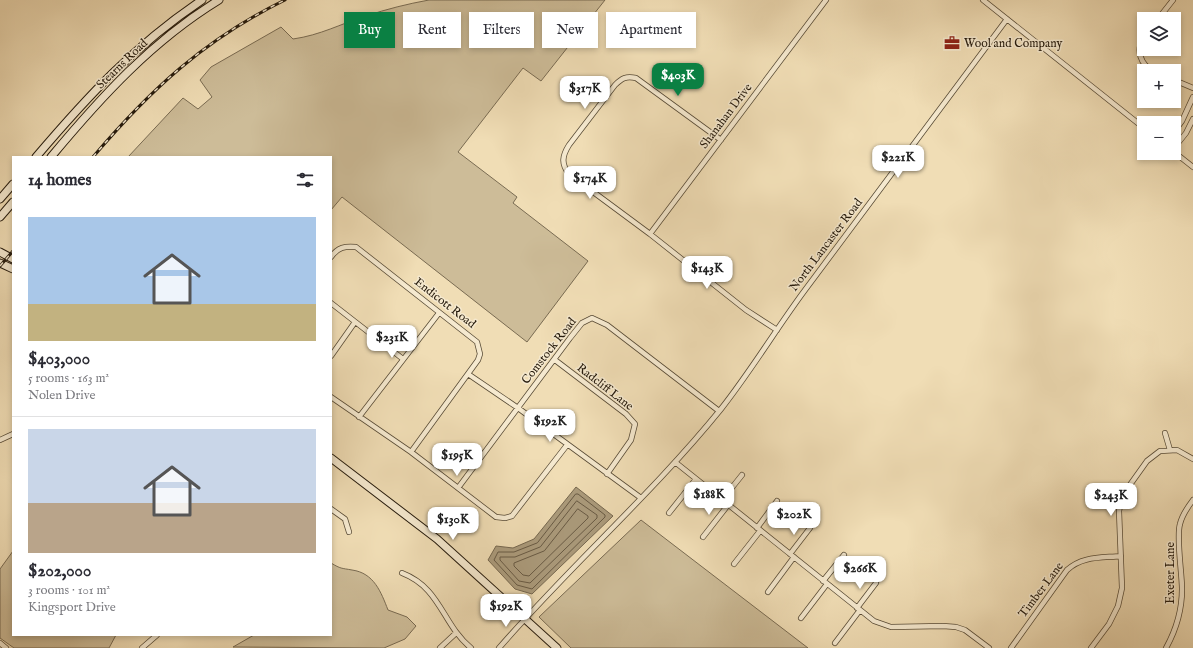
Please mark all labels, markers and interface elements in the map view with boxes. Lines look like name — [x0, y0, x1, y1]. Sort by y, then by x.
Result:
chip: Buy — [344, 12, 395, 48]
chip: Rent — [403, 12, 461, 48]
chip: Filters — [469, 12, 534, 48]
chip: New — [542, 12, 598, 48]
chip: Apartment — [606, 12, 696, 48]
map controls — [1137, 12, 1181, 160]
button: layers — [1137, 12, 1181, 56]
office icon: Wool and Company — [943, 34, 961, 52]
street label: Stearns Road — [93, 35, 151, 92]
place label: Wool and Company — [964, 36, 1063, 52]
pin: $403K — [650, 63, 706, 97]
button: + — [1137, 64, 1181, 108]
text: $403K — [661, 67, 695, 84]
pin: $317K — [557, 76, 613, 110]
text: $317K — [569, 80, 601, 97]
street label: Shanahan Drive — [697, 80, 756, 152]
button: − — [1137, 116, 1181, 160]
pin: $221K — [870, 145, 926, 179]
text: $221K — [881, 149, 915, 166]
pin: $174K — [562, 166, 618, 200]
icon: filters — [294, 169, 316, 191]
text: 14 homes — [28, 170, 91, 191]
text: $174K — [573, 170, 607, 187]
street label: North Lancaster Road — [786, 195, 866, 294]
icon: home — [136, 243, 208, 315]
pin: $143K — [679, 256, 735, 290]
text: $143K — [691, 260, 723, 277]
street label: Endicott Road — [411, 274, 479, 332]
street label: Comstock Road — [518, 314, 580, 387]
pin: $231K — [364, 325, 420, 359]
text: $231K — [376, 329, 408, 346]
text: $403,000 — [28, 349, 90, 370]
street label: Radcliff Lane — [574, 360, 637, 414]
text: 5 rooms · 163 m² — [28, 370, 109, 387]
text: Nolen Drive — [28, 387, 95, 404]
pin: $192K — [522, 409, 578, 443]
text: $192K — [533, 413, 567, 430]
pin: $195K — [429, 443, 485, 477]
text: $195K — [441, 447, 473, 464]
icon: home — [136, 455, 208, 527]
pin: $188K — [681, 482, 737, 516]
pin: $243K — [1083, 483, 1139, 517]
text: $188K — [693, 486, 725, 503]
text: $243K — [1094, 487, 1128, 504]
pin: $202K — [766, 502, 822, 536]
text: $202K — [776, 506, 812, 523]
pin: $130K — [425, 507, 481, 541]
text: $130K — [437, 511, 469, 528]
street label: Exeter Lane — [1163, 542, 1178, 604]
pin: $266K — [832, 556, 888, 590]
street label: Timber Lane — [1015, 559, 1067, 621]
text: $266K — [843, 560, 877, 577]
text: $202,000 — [28, 561, 91, 582]
text: 3 rooms · 101 m² — [28, 582, 110, 599]
pin: $192K — [478, 594, 534, 628]
text: $192K — [489, 598, 523, 615]
text: Kingsport Drive — [28, 599, 116, 616]

